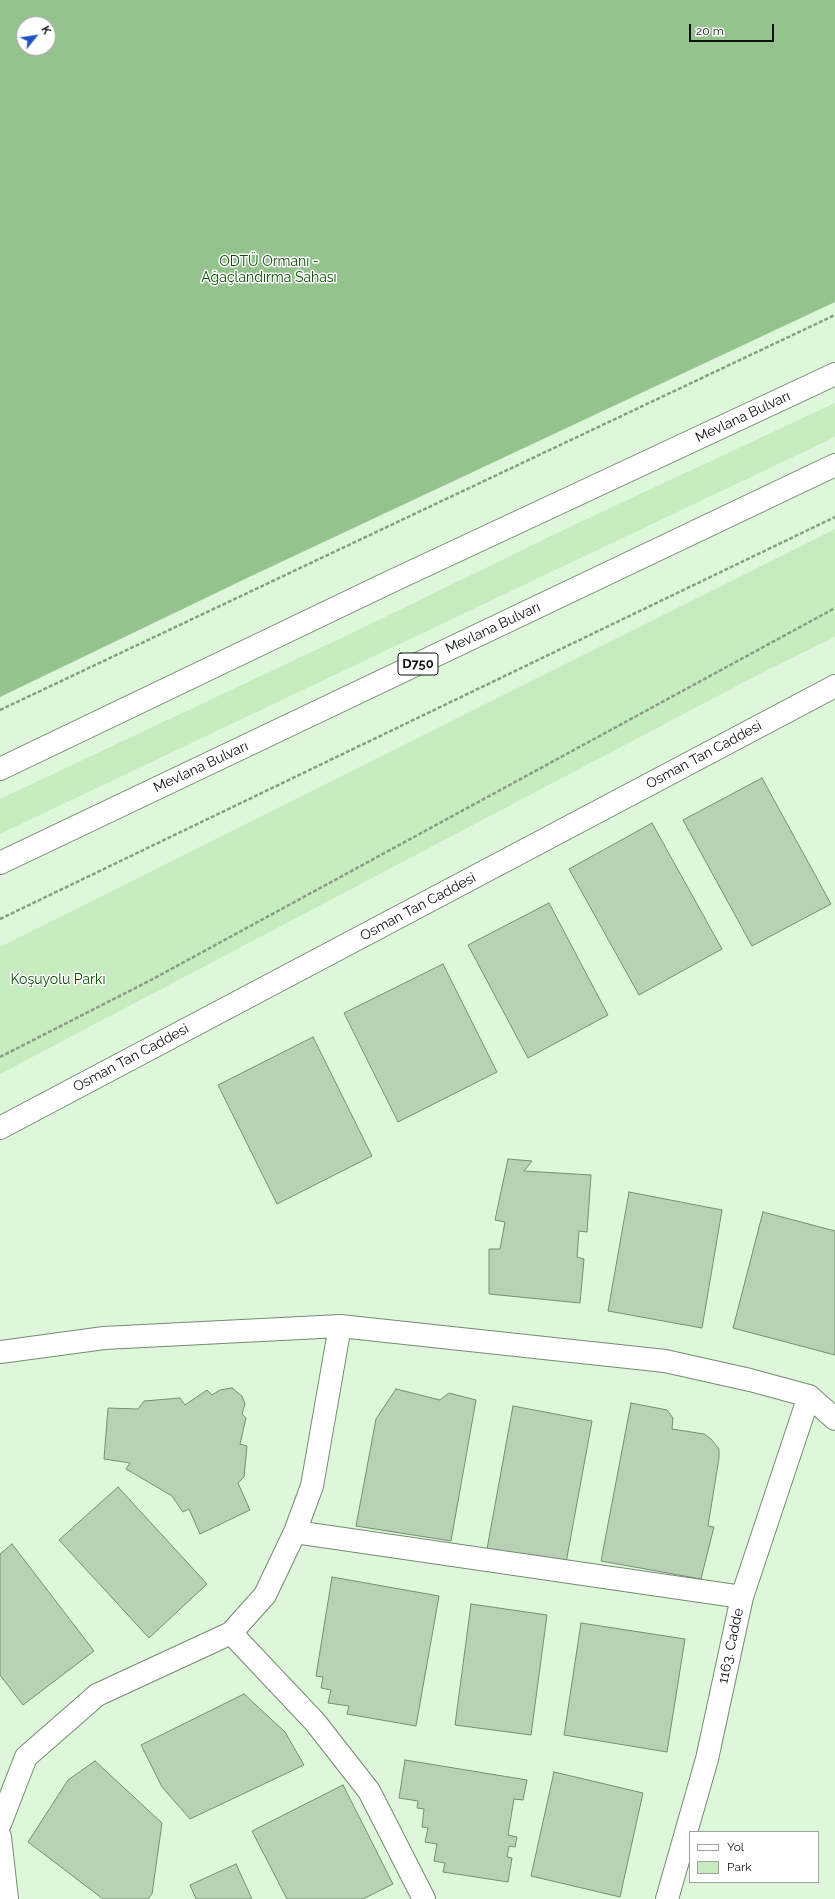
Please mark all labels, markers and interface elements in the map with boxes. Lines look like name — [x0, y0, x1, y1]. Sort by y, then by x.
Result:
north arrow — [16, 16, 56, 56]
scale bar — [691, 16, 776, 42]
text: K — [38, 24, 53, 37]
text: 20 m — [696, 24, 724, 38]
park label: ODTÜ Ormanı - Ağaçlandırma Sahası — [201, 254, 337, 286]
street label: Mevlana Bulvarı — [693, 388, 793, 446]
street label: Mevlana Bulvarı — [443, 599, 543, 657]
road number: D750 — [398, 653, 438, 675]
street label: Osman Tan Caddesi — [643, 717, 765, 793]
street label: Mevlana Bulvarı — [151, 738, 251, 796]
street label: Osman Tan Caddesi — [357, 869, 479, 945]
park label: Koşuyolu Parkı — [11, 972, 105, 988]
street label: Osman Tan Caddesi — [70, 1020, 192, 1096]
street label: 1163. Cadde — [715, 1607, 747, 1685]
legend — [689, 1831, 819, 1883]
text: Yol — [727, 1840, 744, 1854]
text: Park — [727, 1860, 752, 1874]

